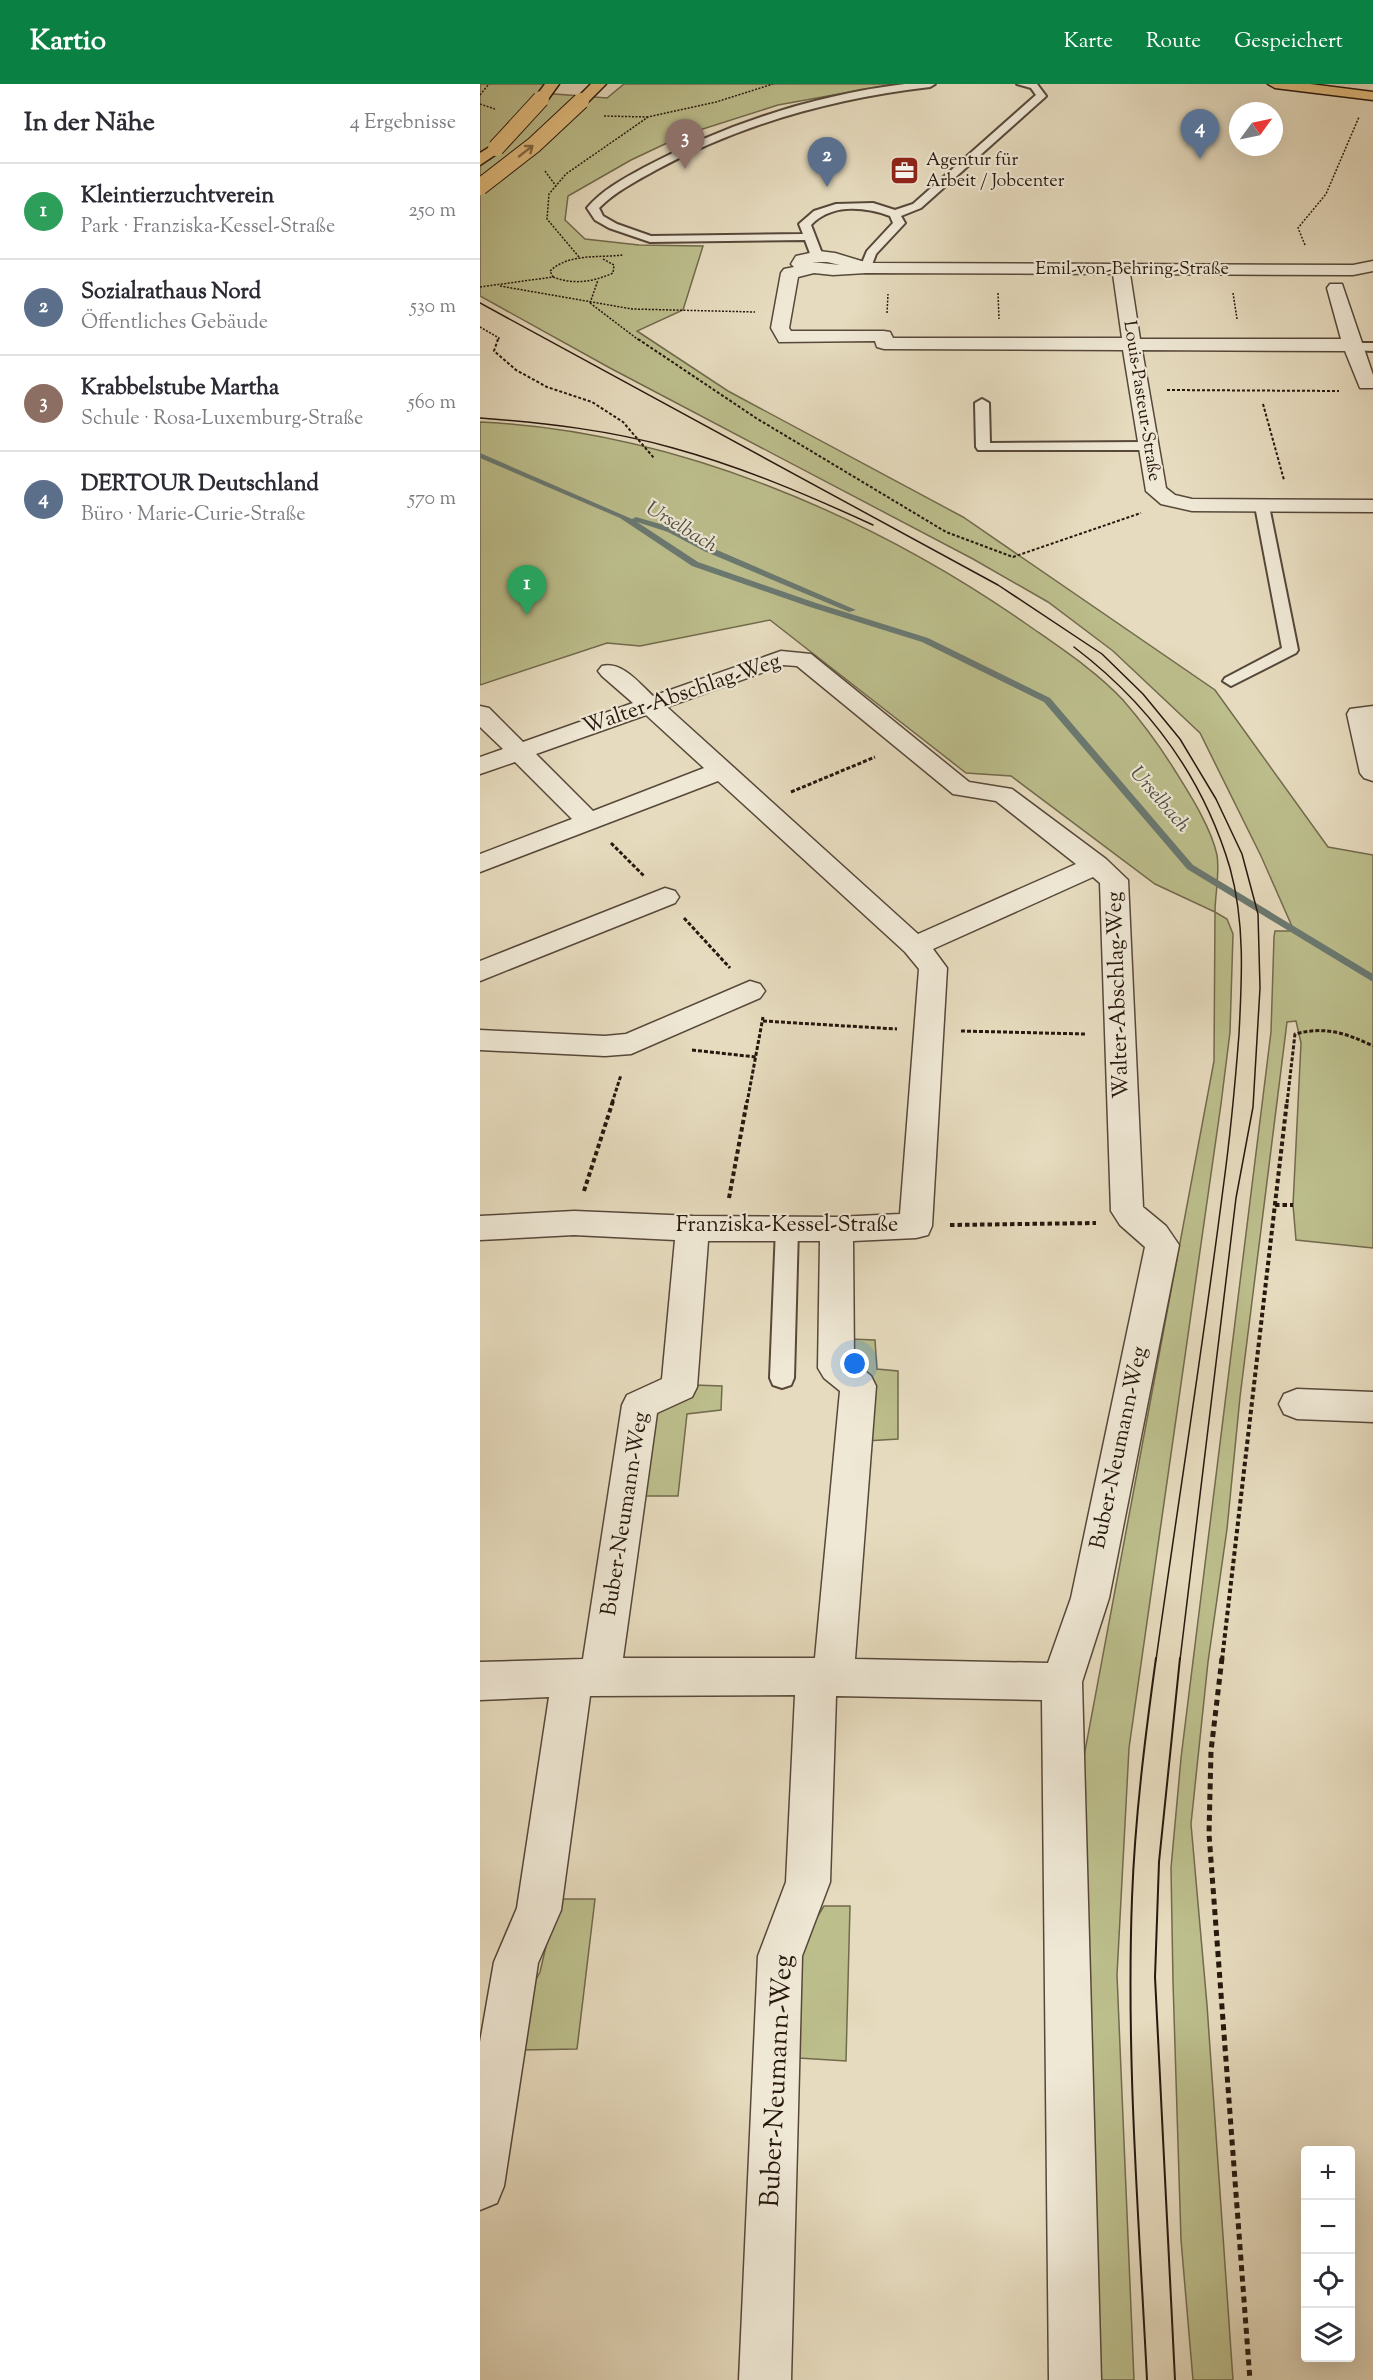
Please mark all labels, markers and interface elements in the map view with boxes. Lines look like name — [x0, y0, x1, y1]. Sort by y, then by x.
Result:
text: Kartio — [30, 22, 106, 62]
text: Karte — [1064, 27, 1113, 57]
text: Route — [1146, 27, 1201, 57]
text: Gespeichert — [1234, 27, 1343, 57]
north arrow — [1229, 102, 1283, 156]
text: In der Nähe — [24, 105, 155, 142]
text: 4 Ergebnisse — [350, 109, 456, 138]
pin: 4 — [1180, 110, 1220, 159]
pin: 3 — [666, 120, 704, 169]
pin: 2 — [808, 138, 846, 187]
one-way arrow — [518, 145, 534, 158]
place label: Agentur für Arbeit / Jobcenter — [926, 148, 1065, 195]
office icon: Agentur für Arbeit / Jobcenter — [889, 155, 921, 187]
text: Kleintierzuchtverein — [81, 181, 274, 213]
text: 1 — [40, 197, 47, 226]
text: 250 m — [408, 197, 456, 226]
text: Park · Franziska-Kessel-Straße — [81, 213, 335, 242]
street label: Emil-von-Behring-Straße — [1035, 257, 1229, 283]
text: Sozialrathaus Nord — [81, 277, 261, 309]
text: 2 — [39, 293, 48, 322]
text: 530 m — [410, 293, 456, 322]
text: Öffentliches Gebäude — [81, 309, 268, 338]
street label: Louis-Pasteur-Straße — [1115, 319, 1167, 483]
text: Krabbelstube Martha — [81, 373, 279, 405]
text: 3 — [39, 389, 48, 418]
text: 560 m — [408, 389, 456, 418]
text: Schule · Rosa-Luxemburg-Straße — [81, 405, 363, 434]
text: DERTOUR Deutschland — [81, 469, 319, 501]
text: 4 — [38, 485, 49, 514]
text: 570 m — [408, 485, 456, 514]
water label: Urselbach — [640, 495, 723, 561]
text: Büro · Marie-Curie-Straße — [81, 501, 306, 530]
pin: 1 — [508, 566, 546, 615]
street label: Walter-Abschlag-Weg — [579, 646, 786, 744]
water label: Urselbach — [1122, 761, 1196, 840]
street label: Walter-Abschlag-Weg — [1099, 891, 1139, 1099]
street label: Franziska-Kessel-Straße — [676, 1210, 898, 1242]
street label: Buber-Neumann-Weg — [1083, 1343, 1157, 1552]
your location — [840, 1349, 869, 1378]
street label: Buber-Neumann-Weg — [594, 1409, 658, 1618]
street label: Buber-Neumann-Weg — [752, 1953, 804, 2209]
map controls — [1301, 2146, 1355, 2362]
button: + — [1301, 2146, 1355, 2200]
button: − — [1301, 2200, 1355, 2254]
button: locate — [1301, 2254, 1355, 2308]
button: layers — [1301, 2308, 1355, 2362]

